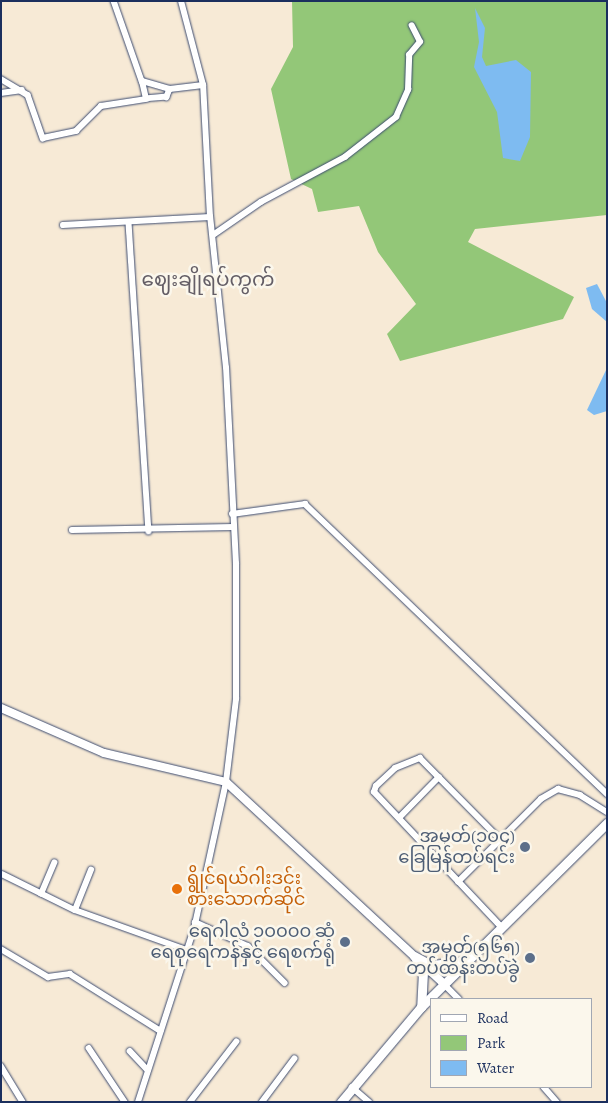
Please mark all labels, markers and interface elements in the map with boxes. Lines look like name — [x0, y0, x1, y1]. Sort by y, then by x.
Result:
district label: ဈေးချိုရပ်ကွက် — [142, 267, 274, 291]
place label: အမှတ်(၁၀၄) ခြေမြန်တပ်ရင်း — [398, 826, 515, 869]
marker: အမှတ်(၁၀၄) ခြေမြန်တပ်ရင်း — [519, 841, 531, 853]
place label: ရွိုင်ရယ်ဂါးဒင်း စားသောက်ဆိုင် — [187, 868, 305, 911]
marker: ရွိုင်ရယ်ဂါးဒင်း စားသောက်ဆိုင် — [171, 883, 183, 895]
place label: ရေဂါလံ ၁၀၀၀၀ ဆံ့ ရေစုရေကန်နှင့် ရေစက်ရုံ — [151, 921, 335, 964]
marker: ရေဂါလံ ၁၀၀၀၀ ဆံ့ ရေစုရေကန်နှင့် ရေစက်ရုံ — [339, 936, 351, 948]
place label: အမှတ်(၅၆၅) တပ်ထိန်းတပ်ခွဲ — [406, 937, 520, 980]
marker: အမှတ်(၅၆၅) တပ်ထိန်းတပ်ခွဲ — [524, 952, 536, 964]
legend — [430, 998, 593, 1088]
text: Road — [477, 1008, 508, 1028]
text: Park — [477, 1033, 505, 1053]
text: Water — [477, 1058, 514, 1078]

